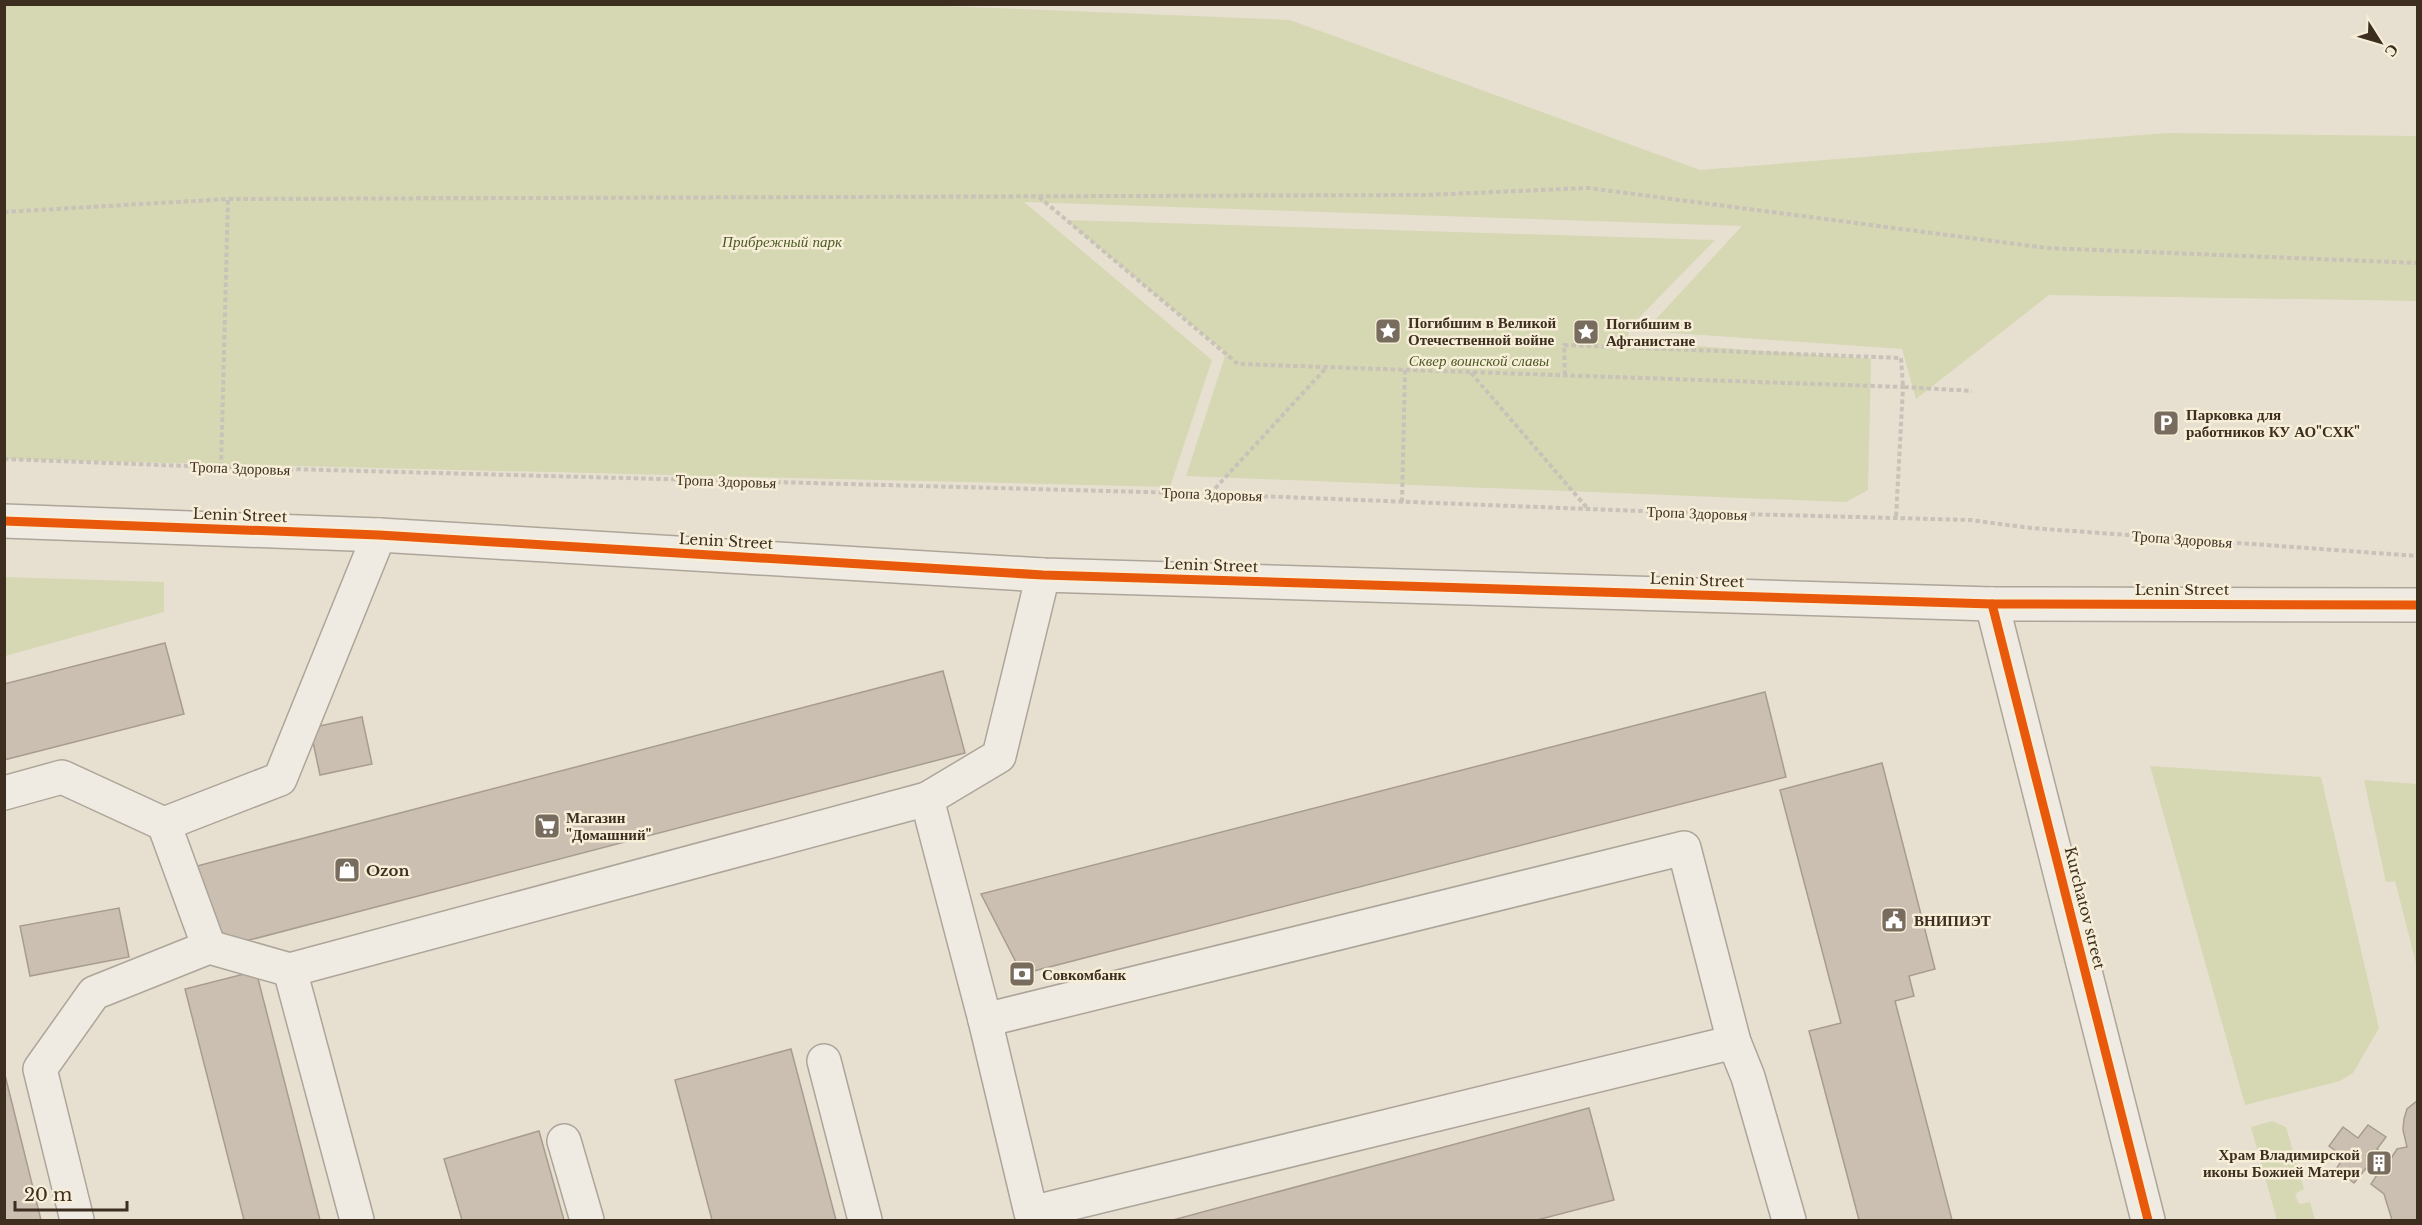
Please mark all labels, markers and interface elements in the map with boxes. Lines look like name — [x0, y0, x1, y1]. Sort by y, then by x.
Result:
north arrow — [2350, 12, 2410, 72]
text: С — [2381, 40, 2403, 62]
park label: Прибрежный парк — [721, 232, 843, 251]
place label: Погибшим в Великой Отечественной войне — [1408, 313, 1556, 349]
place label: Погибшим в Афганистане — [1606, 314, 1696, 350]
place icon: Погибшим в Великой Отечественной войне — [1373, 316, 1403, 346]
place icon: Погибшим в Афганистане — [1571, 317, 1601, 347]
park label: Сквер воинской славы — [1409, 351, 1549, 370]
place label: Парковка для работников КУ АО"СХК" — [2186, 405, 2360, 441]
parking icon: Парковка для работников КУ АО"СХК" — [2151, 408, 2181, 438]
street label: Тропа Здоровья — [189, 457, 291, 479]
street label: Тропа Здоровья — [675, 470, 777, 492]
street label: Тропа Здоровья — [1161, 483, 1263, 505]
street label: Тропа Здоровья — [1646, 502, 1748, 524]
street label: Lenin Street — [192, 504, 288, 526]
street label: Тропа Здоровья — [2131, 526, 2233, 552]
street label: Lenin Street — [678, 529, 774, 553]
street label: Lenin Street — [1163, 554, 1259, 576]
street label: Lenin Street — [1649, 569, 1745, 591]
street label: Lenin Street — [2135, 580, 2230, 599]
place label: Магазин "Домашний" — [566, 808, 652, 844]
supermarket icon: Магазин "Домашний" — [532, 811, 562, 841]
street label: Kurchatov street — [2061, 845, 2110, 972]
shop icon: Ozon — [332, 855, 362, 885]
place label: Ozon — [366, 861, 409, 880]
public building icon: ВНИПИЭТ — [1879, 905, 1909, 935]
place label: ВНИПИЭТ — [1914, 911, 1991, 930]
bank icon: Совкомбанк — [1007, 959, 1037, 989]
place label: Совкомбанк — [1042, 965, 1127, 984]
place label: Храм Владимирской иконы Божией Матери — [2203, 1145, 2360, 1181]
building icon: Храм Владимирской иконы Божией Матери — [2364, 1148, 2394, 1178]
scale bar — [15, 1174, 128, 1212]
text: 20 m — [24, 1184, 72, 1206]

